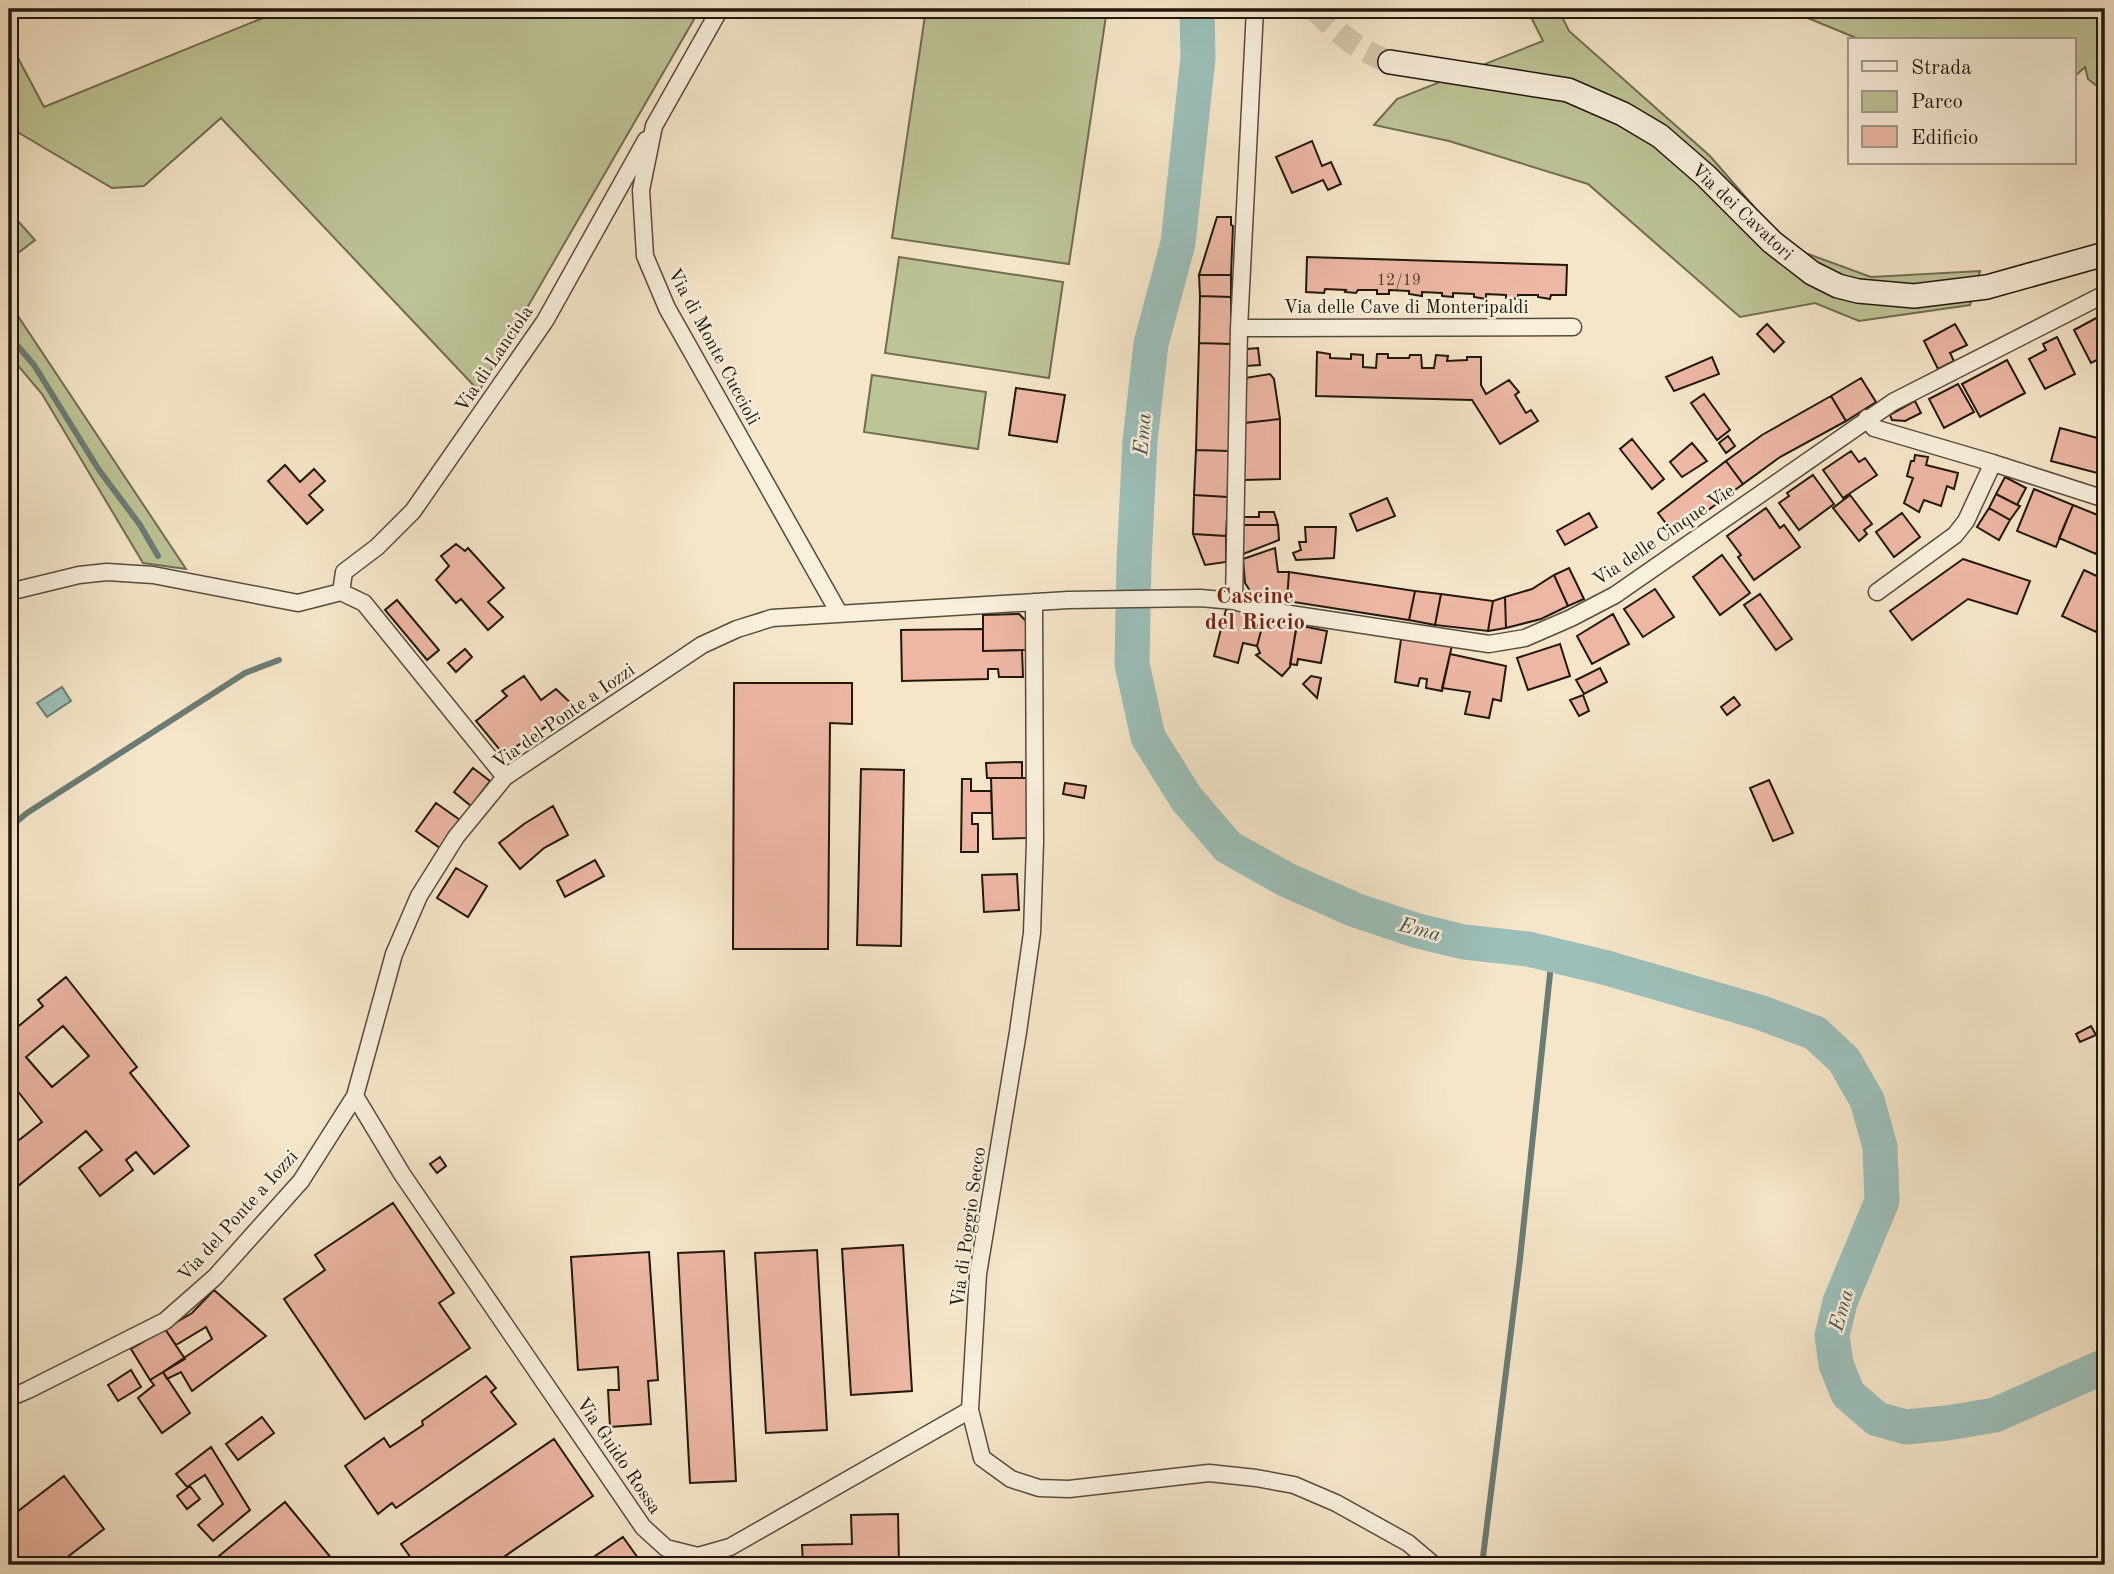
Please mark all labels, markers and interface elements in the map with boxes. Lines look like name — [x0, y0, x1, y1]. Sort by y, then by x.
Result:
legend — [1848, 38, 2076, 164]
text: Strada — [1911, 58, 1972, 79]
text: Parco — [1911, 92, 1963, 113]
text: Edificio — [1911, 128, 1979, 149]
street label: Via dei Cavatori — [1686, 161, 1796, 265]
street label: Via di Monte Cuccioli — [663, 266, 762, 429]
house number: 12/19 — [1377, 273, 1421, 289]
street label: Via delle Cave di Monteripaldi — [1283, 299, 1529, 318]
street label: Via di Lanciola — [453, 302, 538, 416]
water label: Ema — [1131, 412, 1156, 457]
street label: Via delle Cinque Vie — [1590, 482, 1739, 590]
district label: Cascine del Riccio — [1205, 585, 1305, 634]
street label: Via del Ponte a Iozzi — [490, 661, 639, 773]
water label: Ema — [1395, 914, 1443, 946]
street label: Via di Poggio Secco — [949, 1146, 990, 1309]
street label: Via del Ponte a Iozzi — [175, 1148, 302, 1286]
water label: Ema — [1826, 1287, 1858, 1335]
street label: Via Guido Rossa — [572, 1395, 664, 1519]

